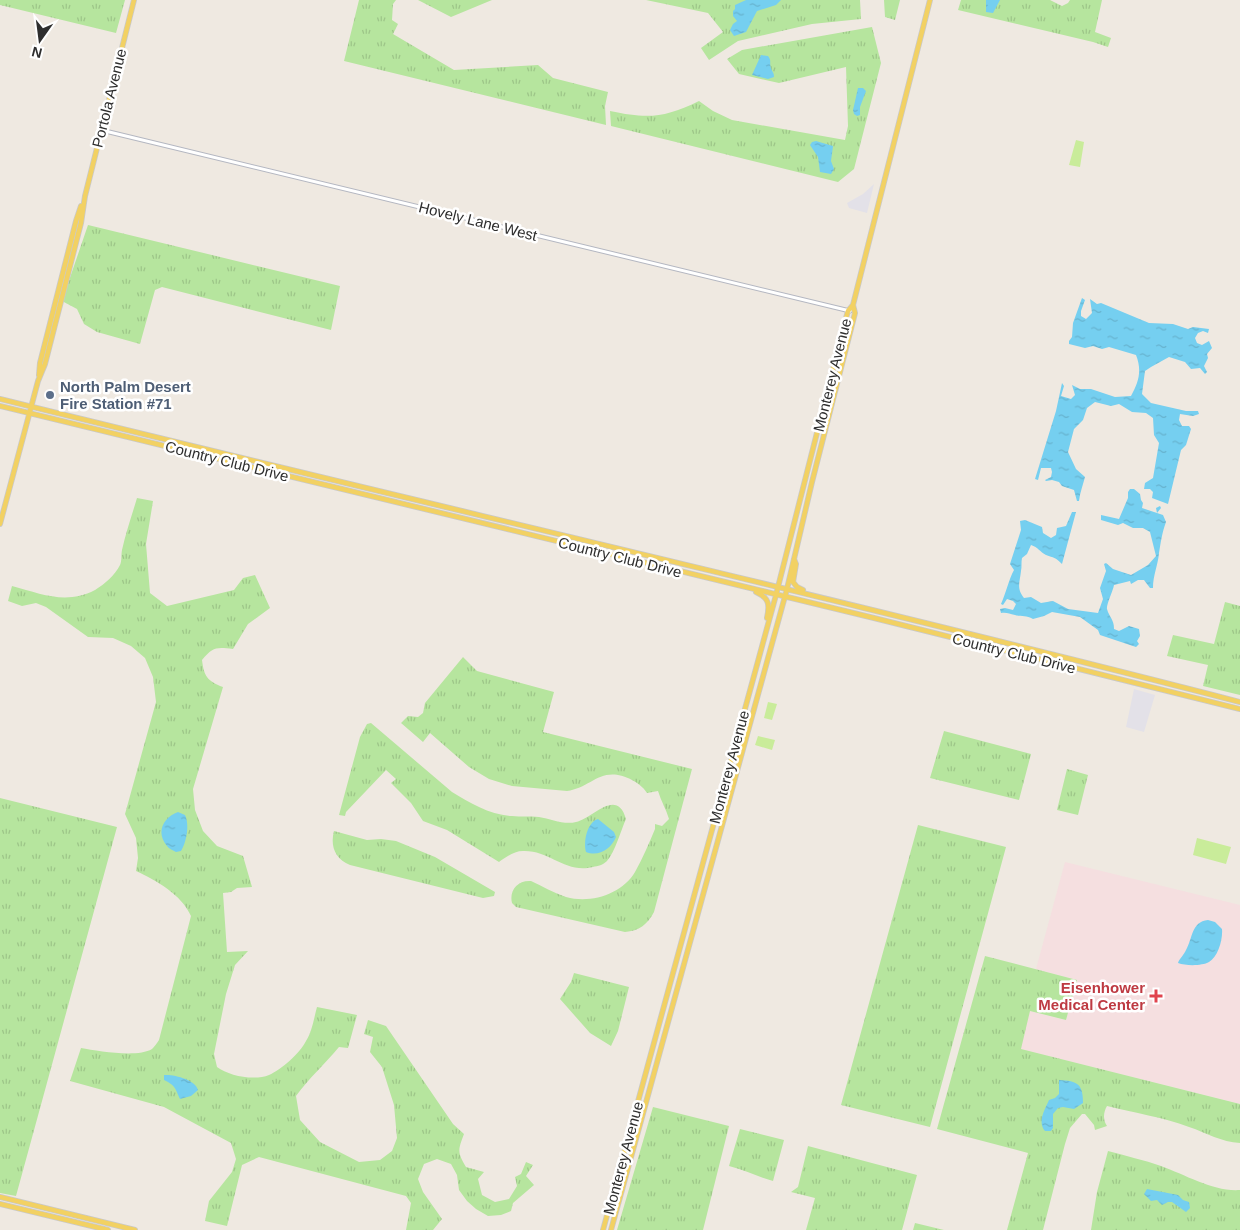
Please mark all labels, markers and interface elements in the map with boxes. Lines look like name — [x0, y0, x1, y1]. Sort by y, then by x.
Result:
north arrow — [15, 15, 65, 65]
text: N — [30, 44, 44, 62]
street label: Portola Avenue — [88, 47, 130, 149]
street label: Hovely Lane West — [417, 198, 540, 244]
street label: Monterey Avenue — [810, 316, 854, 434]
place label: North Palm Desert Fire Station #71 — [60, 378, 191, 412]
marker: North Palm Desert Fire Station #71 — [44, 389, 56, 401]
street label: Country Club Drive — [163, 437, 291, 485]
street label: Country Club Drive — [556, 533, 684, 581]
street label: Country Club Drive — [950, 629, 1078, 677]
street label: Monterey Avenue — [706, 709, 752, 825]
place label: Eisenhower Medical Center — [1038, 979, 1145, 1013]
marker: Eisenhower Medical Center — [1149, 989, 1163, 1003]
street label: Monterey Avenue — [600, 1100, 646, 1216]

